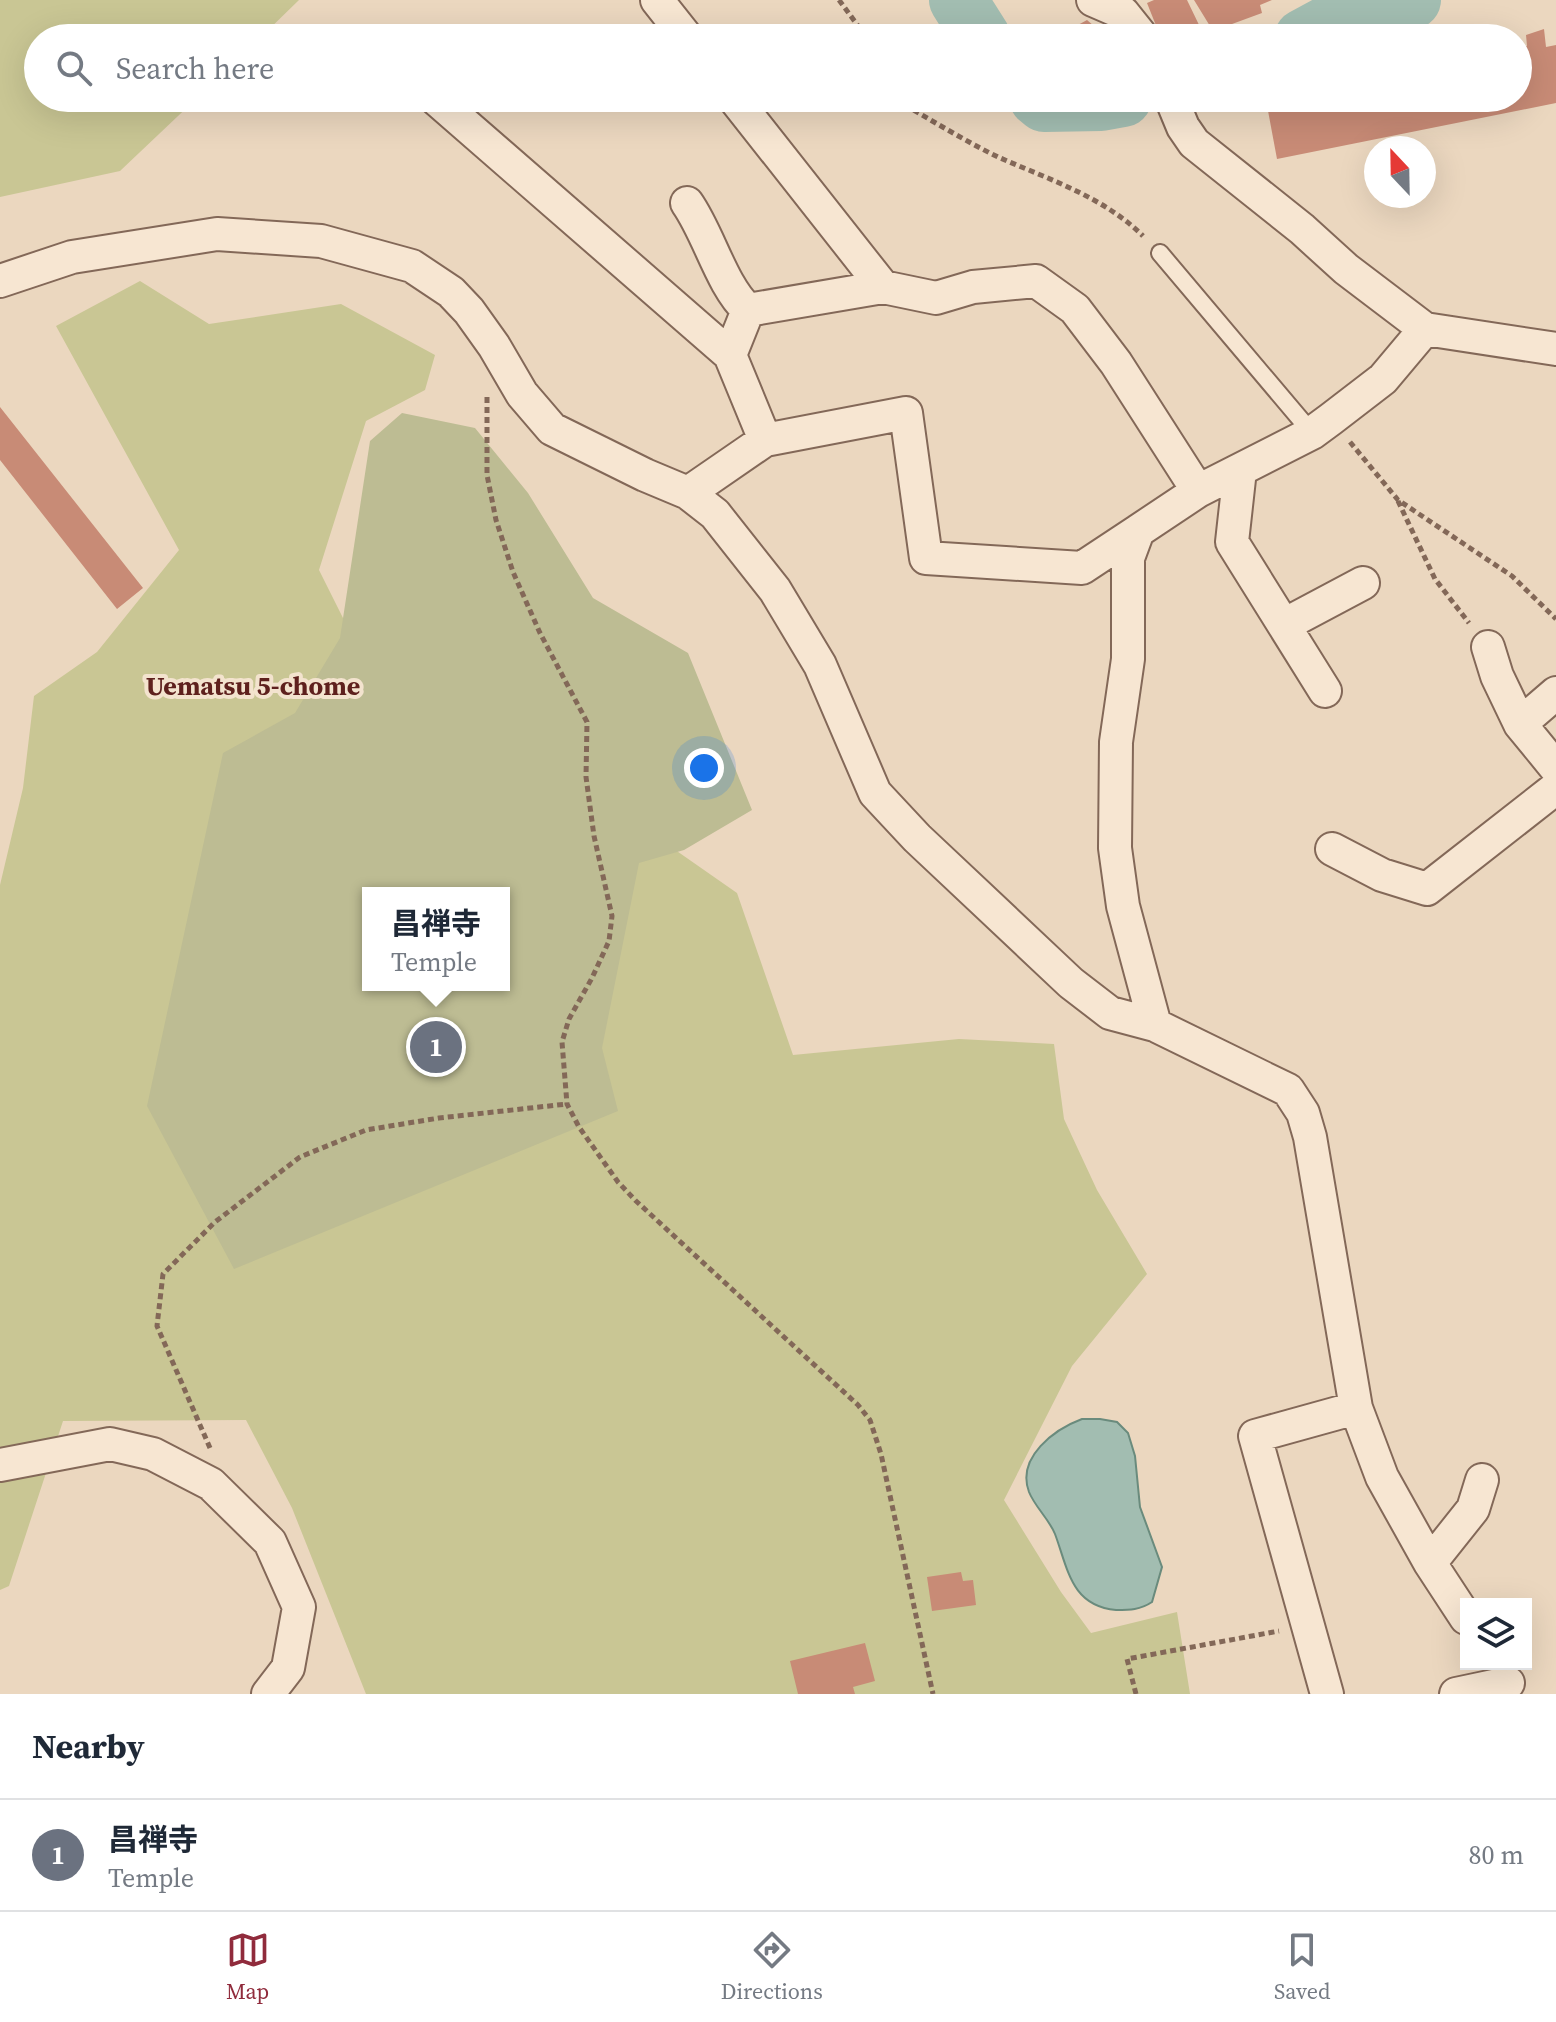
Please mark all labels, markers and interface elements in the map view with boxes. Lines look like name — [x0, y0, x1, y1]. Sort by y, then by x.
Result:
search box — [24, 24, 1532, 112]
icon: search — [52, 46, 96, 90]
text: Search here — [116, 48, 274, 89]
north arrow — [1364, 136, 1436, 208]
district label: Uematsu 5-chome — [146, 668, 360, 704]
your location — [684, 748, 724, 788]
popup — [362, 887, 510, 991]
text: 昌禅寺 — [391, 903, 481, 944]
text: Temple — [391, 944, 477, 980]
pin: 1 — [410, 1017, 462, 1077]
map controls — [1460, 1598, 1532, 1670]
button: layers — [1460, 1598, 1532, 1670]
text: Nearby — [32, 1723, 145, 1769]
text: 昌禅寺 — [108, 1819, 198, 1860]
text: 1 — [51, 1837, 65, 1873]
text: 80 m — [1469, 1837, 1524, 1873]
text: Temple — [108, 1860, 194, 1896]
tab: Map — [226, 1928, 270, 2006]
tab: Directions — [721, 1928, 823, 2006]
tab: Saved — [1274, 1928, 1330, 2006]

